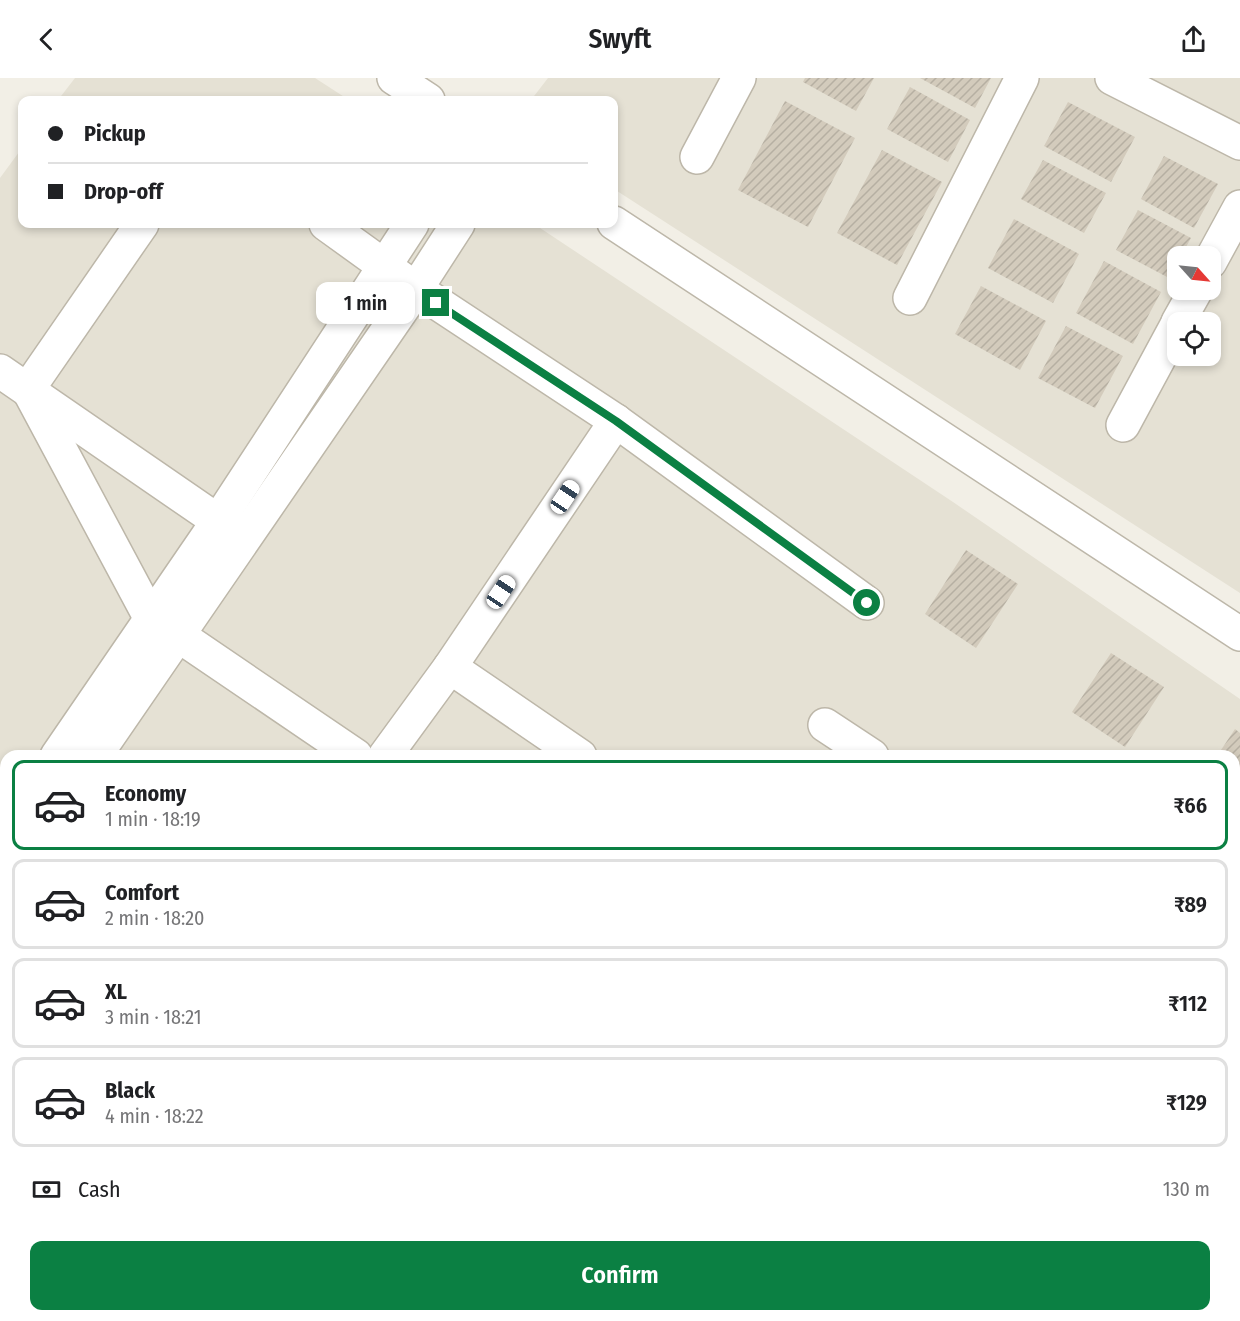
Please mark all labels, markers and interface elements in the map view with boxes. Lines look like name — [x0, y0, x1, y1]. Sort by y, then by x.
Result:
icon: back — [30, 23, 63, 56]
text: Swyft — [589, 23, 652, 55]
icon: share — [1177, 23, 1210, 56]
text: Pickup — [84, 120, 146, 147]
text: Drop-off — [84, 178, 163, 205]
north arrow — [1167, 246, 1221, 300]
map controls — [1167, 246, 1221, 366]
callout: 1 min — [316, 282, 415, 324]
route end — [422, 289, 449, 316]
text: 1 min — [344, 291, 387, 315]
button: locate — [1167, 312, 1221, 366]
car — [547, 477, 583, 517]
car — [483, 572, 519, 612]
route start — [853, 589, 880, 616]
icon: car — [33, 778, 87, 832]
text: Economy — [105, 780, 186, 807]
text: ₹66 — [1174, 792, 1207, 819]
text: 1 min · 18:19 — [105, 807, 201, 831]
icon: car — [33, 877, 87, 931]
text: Comfort — [105, 879, 179, 906]
text: ₹89 — [1174, 891, 1207, 918]
text: 2 min · 18:20 — [105, 906, 204, 930]
icon: car — [33, 976, 87, 1030]
text: XL — [105, 978, 127, 1005]
text: ₹112 — [1168, 990, 1207, 1017]
text: 3 min · 18:21 — [105, 1005, 202, 1029]
icon: car — [33, 1075, 87, 1129]
text: Black — [105, 1077, 155, 1104]
text: ₹129 — [1166, 1089, 1207, 1116]
text: 4 min · 18:22 — [105, 1104, 204, 1128]
icon: cash — [30, 1173, 63, 1206]
text: Cash — [78, 1176, 121, 1203]
text: 130 m — [1163, 1177, 1210, 1201]
button: Confirm — [30, 1241, 1210, 1310]

